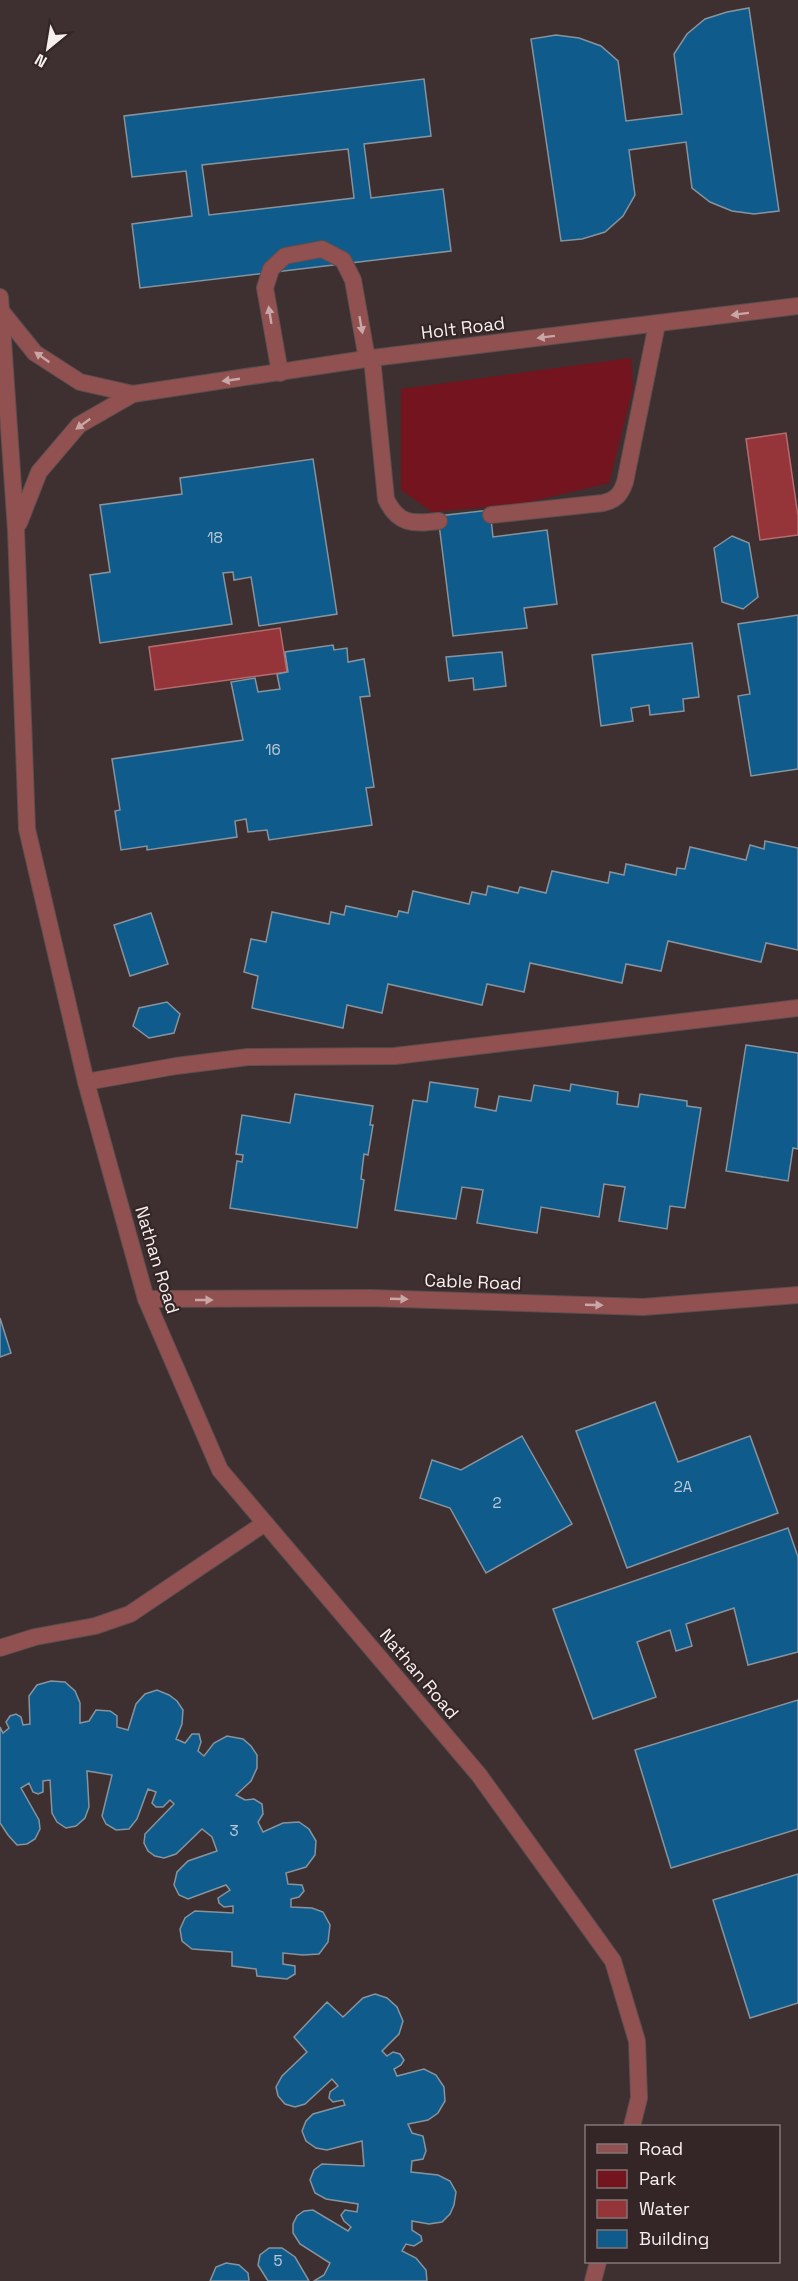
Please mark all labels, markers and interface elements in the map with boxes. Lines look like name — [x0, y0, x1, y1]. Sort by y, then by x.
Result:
north arrow — [18, 18, 78, 78]
text: N — [31, 49, 51, 72]
one-way arrow — [265, 305, 274, 324]
one-way arrow — [730, 309, 749, 318]
street label: Holt Road — [420, 311, 506, 344]
one-way arrow — [357, 315, 366, 334]
one-way arrow — [537, 333, 556, 342]
one-way arrow — [34, 351, 50, 363]
one-way arrow — [222, 375, 241, 384]
one-way arrow — [76, 418, 92, 430]
house number: 18 — [207, 528, 223, 547]
house number: 16 — [265, 740, 281, 759]
street label: Nathan Road — [130, 1203, 185, 1316]
street label: Cable Road — [424, 1268, 522, 1295]
one-way arrow — [390, 1294, 409, 1303]
one-way arrow — [195, 1295, 214, 1304]
one-way arrow — [585, 1301, 604, 1310]
house number: 2A — [674, 1477, 693, 1496]
house number: 2 — [492, 1493, 502, 1512]
street label: Nathan Road — [375, 1624, 464, 1724]
house number: 3 — [229, 1821, 239, 1840]
legend — [585, 2125, 780, 2263]
text: Road — [639, 2137, 683, 2160]
text: Park — [639, 2167, 677, 2190]
text: Water — [639, 2197, 690, 2220]
text: Building — [639, 2227, 709, 2250]
house number: 5 — [274, 2251, 283, 2270]

